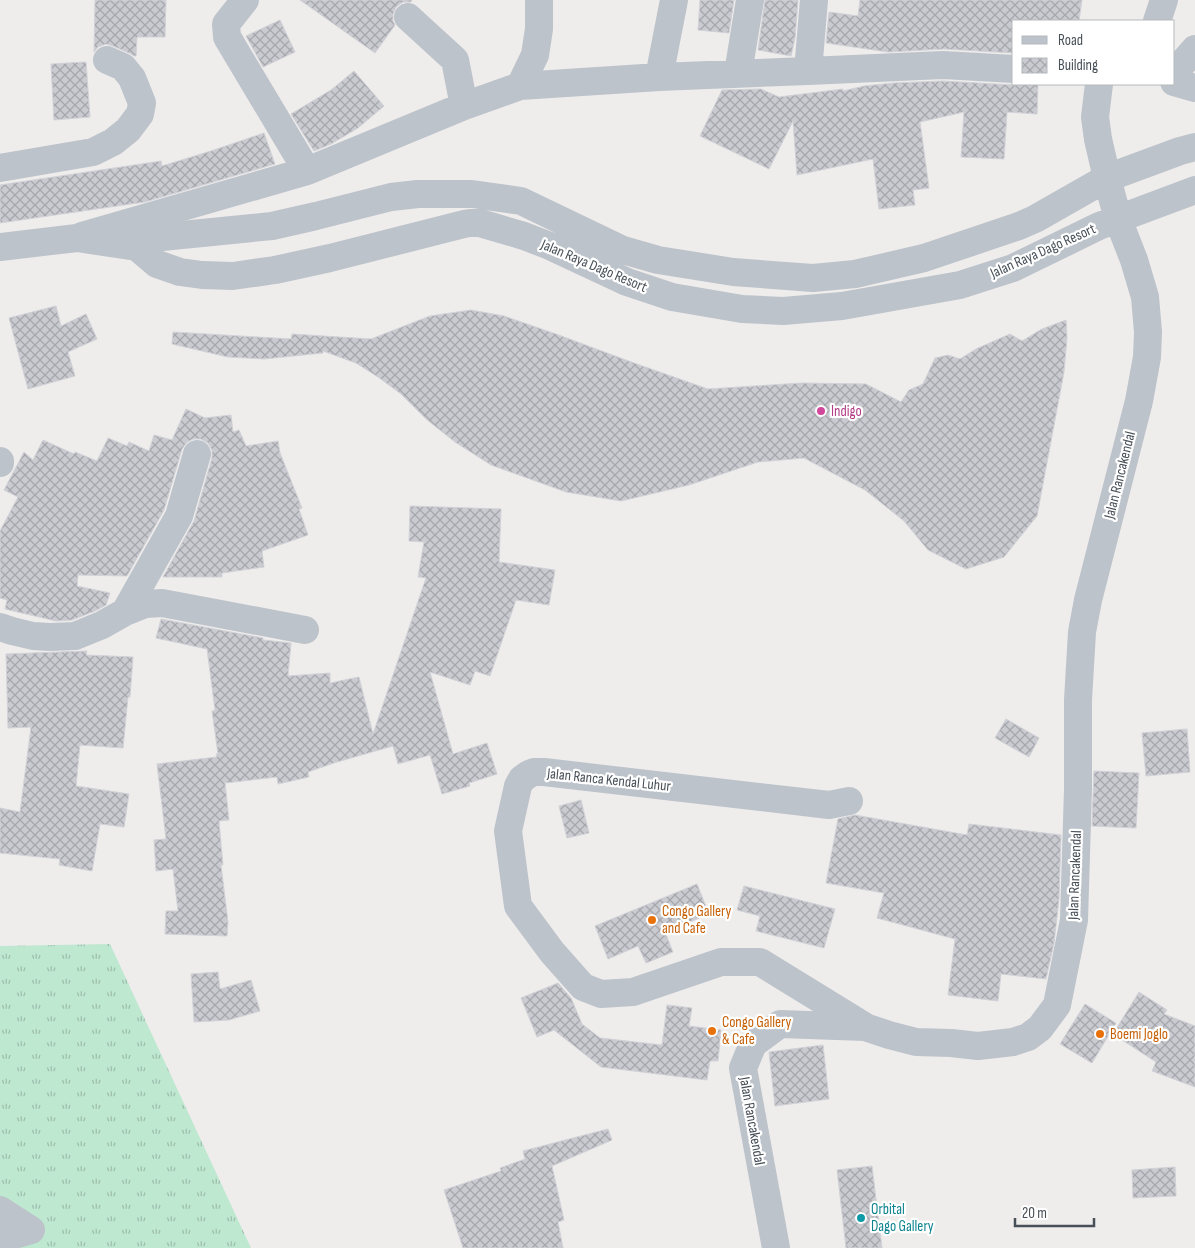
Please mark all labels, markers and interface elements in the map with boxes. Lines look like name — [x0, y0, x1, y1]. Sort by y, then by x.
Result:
legend — [1012, 20, 1175, 85]
text: Road — [1058, 31, 1083, 50]
text: Building — [1058, 56, 1098, 75]
street label: Jalan Raya Dago Resort — [986, 219, 1099, 283]
street label: Jalan Raya Dago Resort — [537, 235, 650, 297]
place label: Indigo — [831, 402, 862, 421]
marker: Indigo — [815, 405, 827, 417]
street label: Jalan Rancakendal — [1100, 429, 1140, 522]
street label: Jalan Ranca Kendal Luhur — [545, 764, 672, 796]
street label: Jalan Rancakendal — [1064, 830, 1086, 921]
place label: Congo Gallery and Cafe — [662, 902, 732, 938]
marker: Congo Gallery and Cafe — [646, 914, 658, 926]
place label: Congo Gallery & Cafe — [722, 1013, 792, 1049]
marker: Congo Gallery & Cafe — [706, 1025, 718, 1037]
place label: Boemi Joglo — [1110, 1025, 1168, 1044]
marker: Boemi Joglo — [1094, 1028, 1106, 1040]
street label: Jalan Rancakendal — [735, 1074, 769, 1167]
scale bar — [1015, 1196, 1094, 1228]
place label: Orbital Dago Gallery — [871, 1200, 934, 1236]
text: 20 m — [1022, 1204, 1047, 1223]
marker: Orbital Dago Gallery — [855, 1212, 867, 1224]

